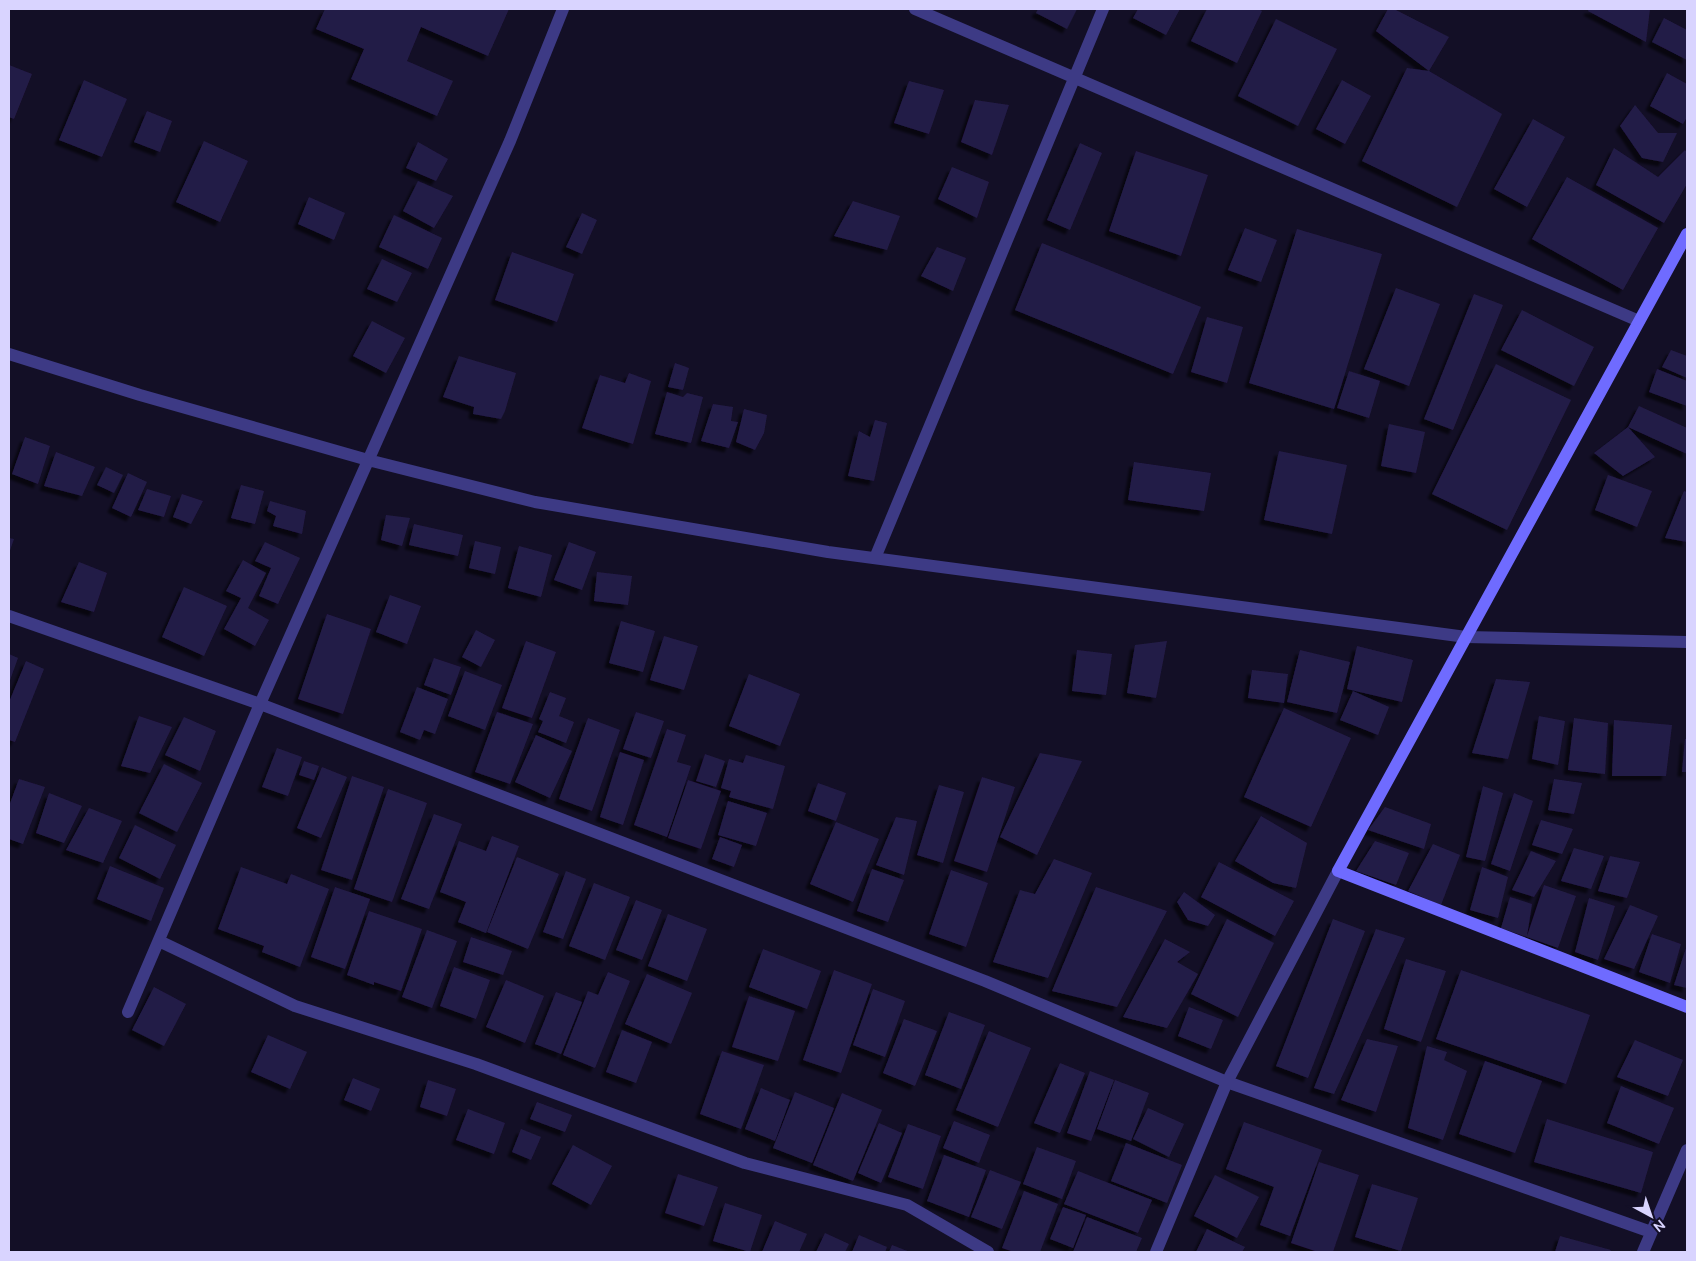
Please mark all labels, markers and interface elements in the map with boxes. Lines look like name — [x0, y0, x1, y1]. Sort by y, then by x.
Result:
north arrow — [1626, 1191, 1676, 1241]
text: N — [1650, 1216, 1669, 1235]

